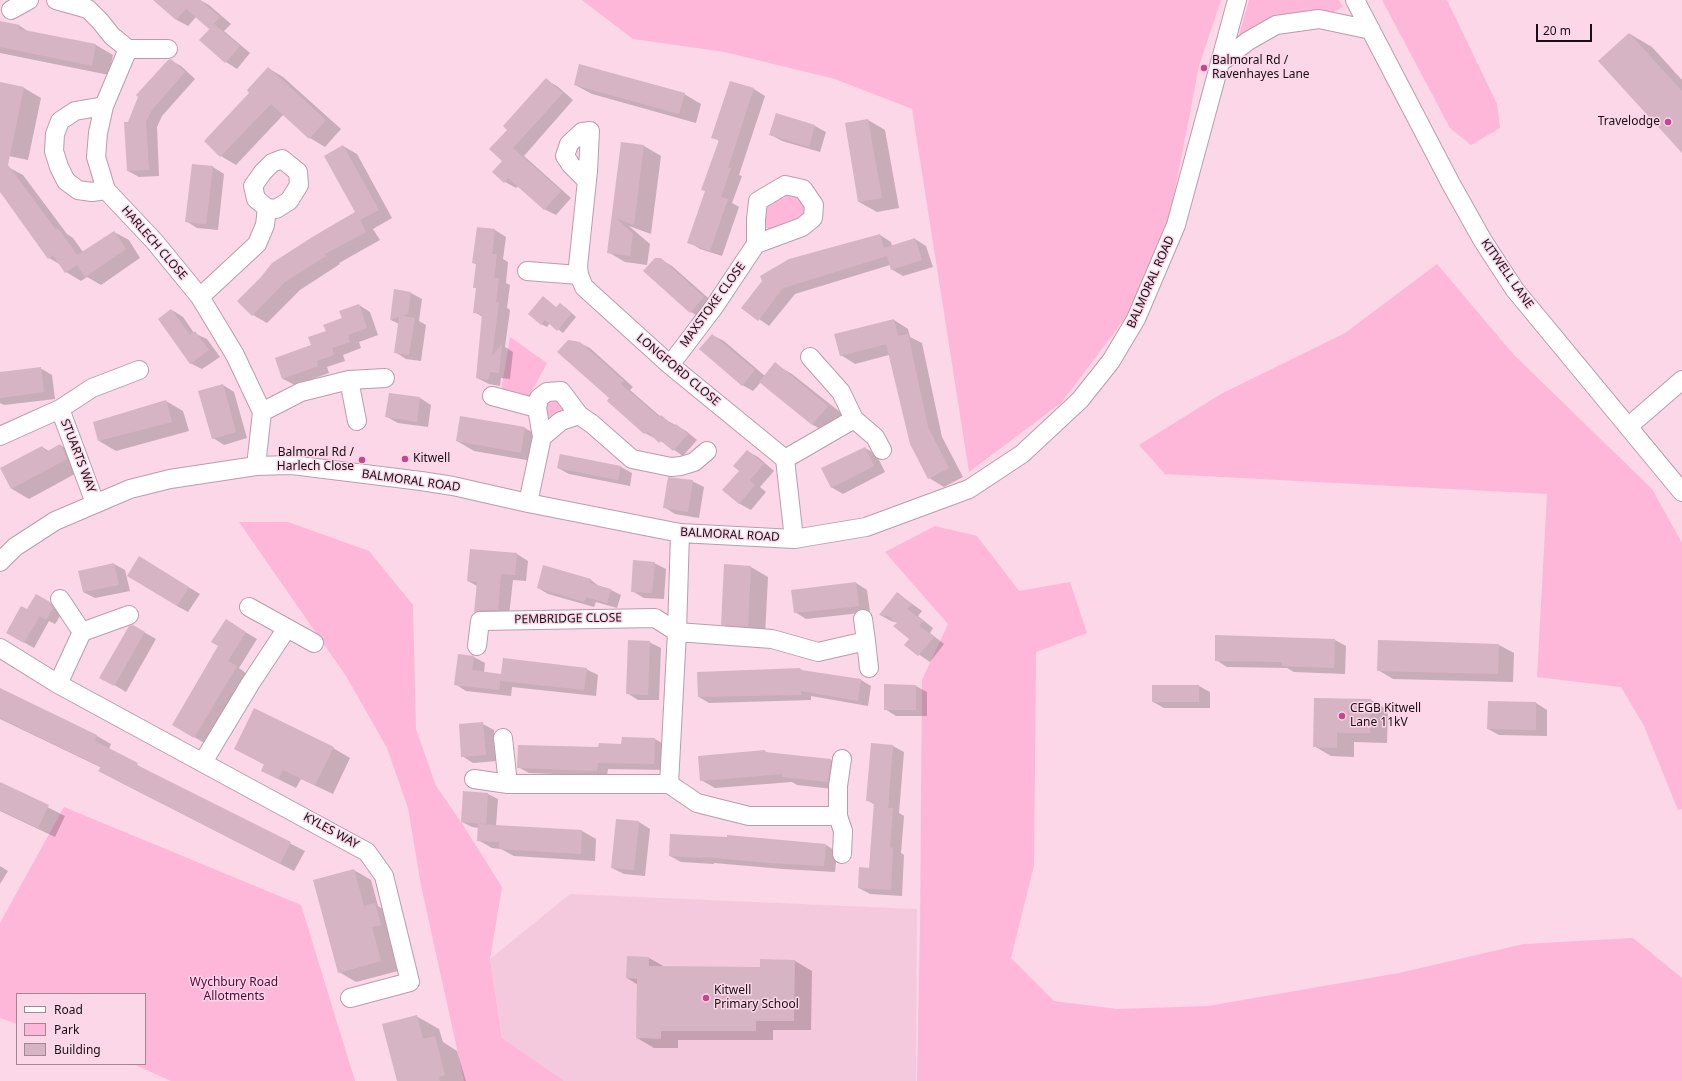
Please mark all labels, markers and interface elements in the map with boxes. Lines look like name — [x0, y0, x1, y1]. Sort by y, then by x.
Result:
scale bar — [1538, 16, 1594, 42]
text: 20 m — [1543, 22, 1571, 39]
place label: Balmoral Rd / Ravenhayes Lane — [1212, 54, 1310, 82]
marker: Balmoral Rd / Ravenhayes Lane — [1199, 63, 1209, 73]
place label: Travelodge — [1598, 115, 1660, 129]
marker: Travelodge — [1663, 117, 1673, 127]
street label: HARLECH CLOSE — [118, 203, 190, 283]
street label: BALMORAL ROAD — [1124, 234, 1178, 330]
street label: KITWELL LANE — [1478, 237, 1536, 311]
street label: MAXSTOKE CLOSE — [677, 260, 749, 350]
street label: LONGFORD CLOSE — [633, 331, 723, 409]
street label: STUARTS WAY — [57, 417, 99, 495]
place label: Balmoral Rd / Harlech Close — [277, 446, 354, 474]
place label: Kitwell — [413, 452, 450, 466]
marker: Kitwell — [400, 454, 410, 464]
marker: Balmoral Rd / Harlech Close — [357, 455, 367, 465]
street label: BALMORAL ROAD — [361, 467, 461, 495]
street label: BALMORAL ROAD — [680, 525, 780, 545]
street label: PEMBRIDGE CLOSE — [514, 611, 622, 627]
place label: CEGB Kitwell Lane 11kV — [1350, 702, 1421, 730]
marker: CEGB Kitwell Lane 11kV — [1337, 711, 1347, 721]
street label: KYLES WAY — [301, 810, 361, 852]
park label: Wychbury Road Allotments — [190, 976, 278, 1004]
place label: Kitwell Primary School — [714, 984, 799, 1012]
legend — [16, 993, 146, 1065]
marker: Kitwell Primary School — [701, 993, 711, 1003]
text: Road — [54, 1001, 83, 1018]
text: Park — [54, 1021, 79, 1038]
text: Building — [54, 1041, 101, 1058]

